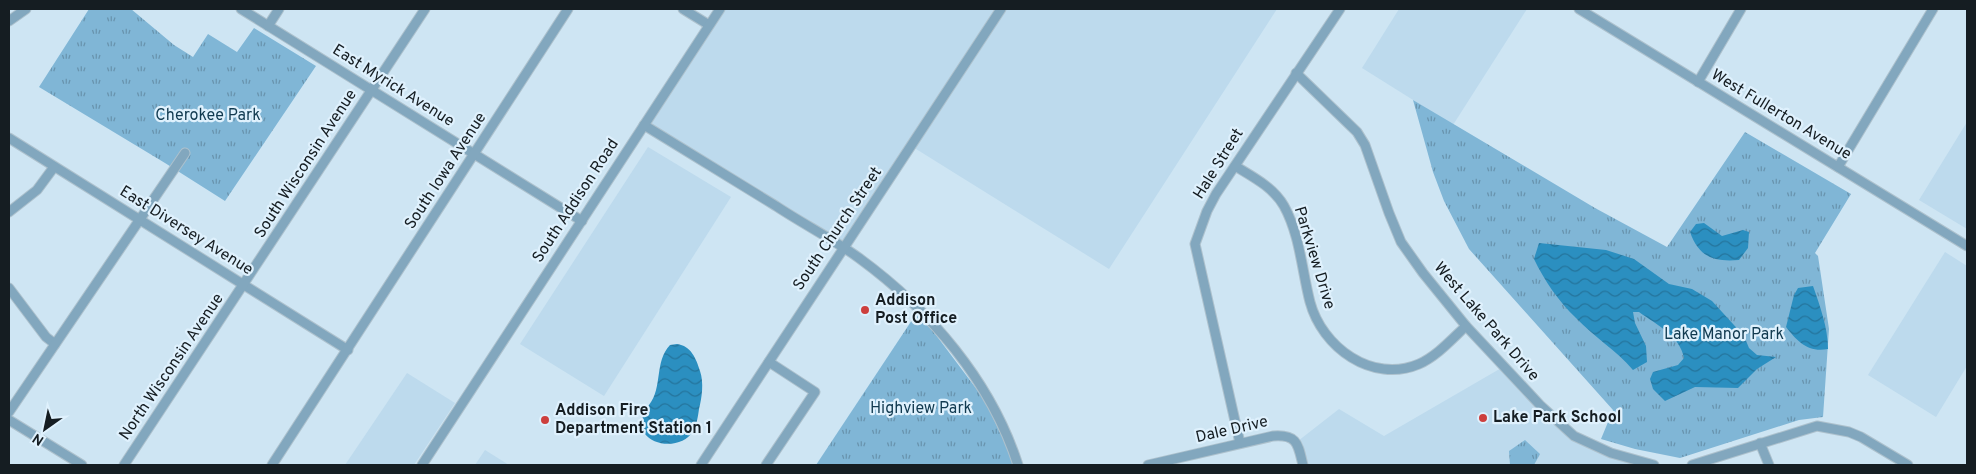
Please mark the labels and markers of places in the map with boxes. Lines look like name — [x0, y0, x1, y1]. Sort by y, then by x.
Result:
place label: Addison Post Office — [875, 291, 957, 329]
marker: Addison Post Office — [859, 304, 871, 316]
place label: Addison Fire Department Station 1 — [555, 401, 712, 439]
place label: Lake Park School — [1493, 408, 1621, 428]
marker: Lake Park School — [1477, 412, 1489, 424]
marker: Addison Fire Department Station 1 — [539, 414, 551, 426]

